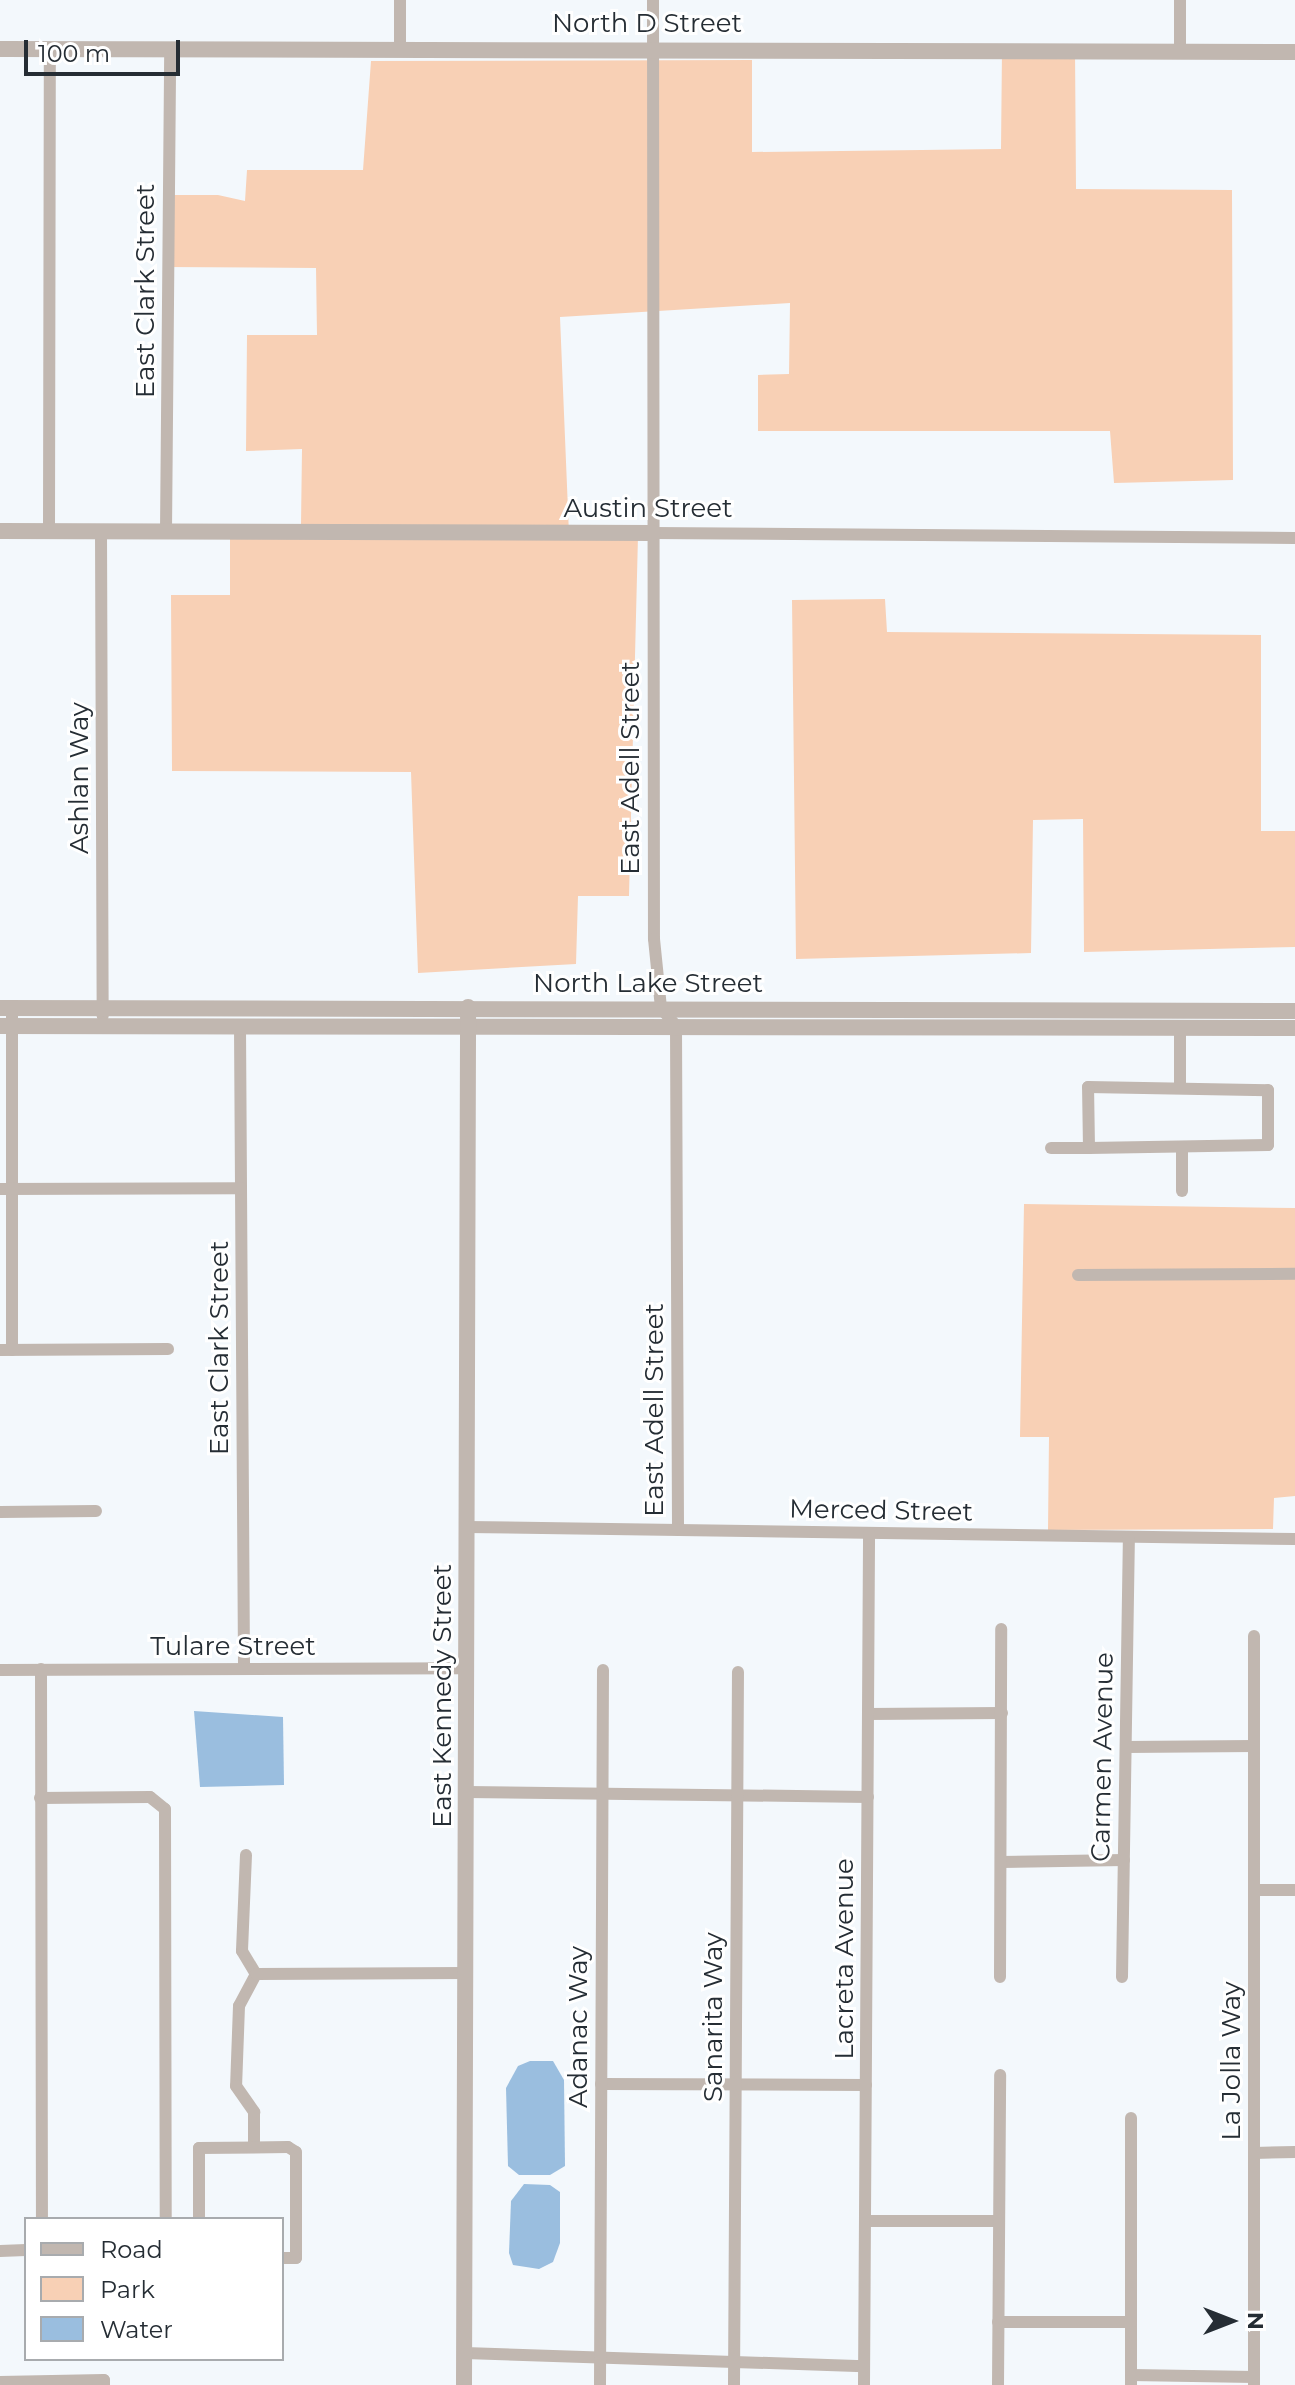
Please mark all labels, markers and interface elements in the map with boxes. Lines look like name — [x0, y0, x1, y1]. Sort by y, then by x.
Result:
street label: North D Street — [552, 8, 742, 40]
scale bar — [28, 24, 184, 74]
text: 100 m — [38, 39, 110, 68]
street label: East Clark Street — [130, 184, 162, 398]
street label: Austin Street — [563, 493, 733, 525]
street label: East Adell Street — [615, 661, 647, 875]
street label: Ashlan Way — [64, 702, 96, 854]
street label: North Lake Street — [533, 968, 763, 1000]
street label: East Clark Street — [204, 1241, 236, 1455]
street label: East Adell Street — [639, 1303, 671, 1517]
street label: Merced Street — [789, 1494, 973, 1528]
street label: East Kennedy Street — [427, 1564, 459, 1828]
street label: Tulare Street — [150, 1631, 316, 1663]
street label: Carmen Avenue — [1086, 1652, 1120, 1862]
street label: Lacreta Avenue — [829, 1858, 861, 2060]
street label: Sanarita Way — [698, 1932, 730, 2102]
street label: Adanac Way — [563, 1946, 595, 2108]
street label: La Jolla Way — [1216, 1981, 1248, 2141]
legend — [24, 2217, 284, 2361]
text: Road — [100, 2235, 163, 2264]
text: Park — [100, 2275, 155, 2304]
north arrow — [1191, 2281, 1271, 2361]
text: N — [1242, 2312, 1269, 2330]
text: Water — [100, 2315, 173, 2344]

